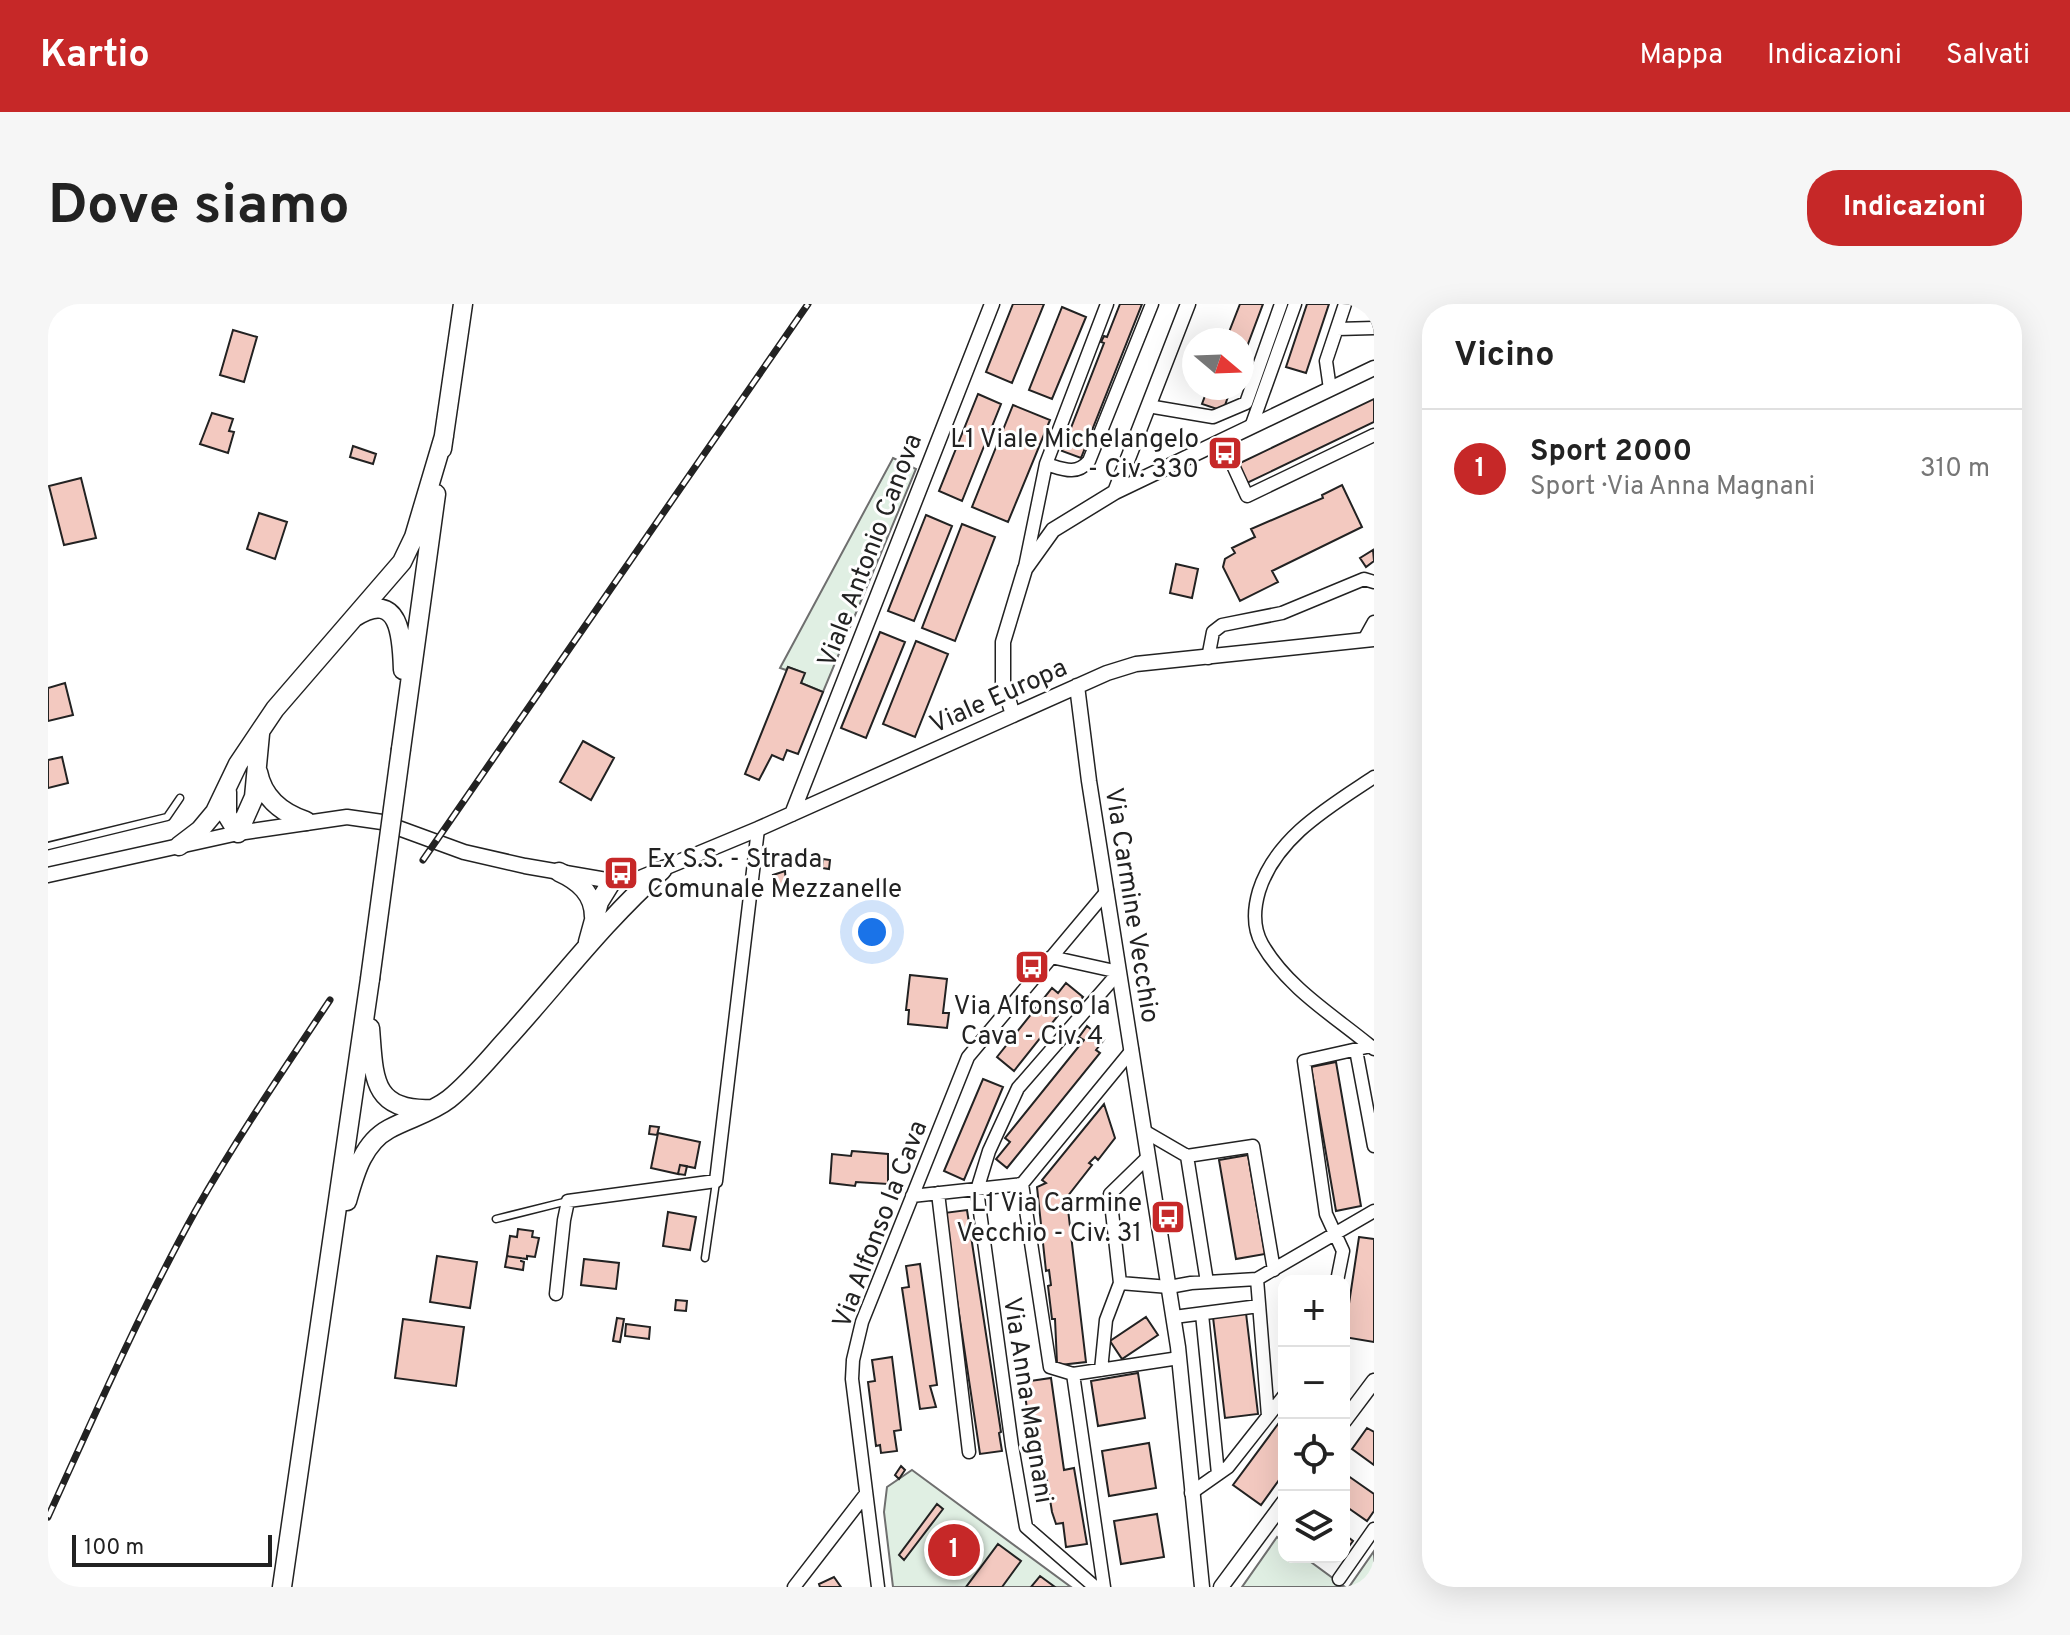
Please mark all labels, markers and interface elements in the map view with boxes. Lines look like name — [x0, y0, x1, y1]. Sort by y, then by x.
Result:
text: Kartio — [40, 32, 150, 81]
text: Mappa — [1640, 38, 1723, 74]
text: Indicazioni — [1767, 38, 1902, 74]
text: Salvati — [1946, 38, 2030, 74]
button: Indicazioni — [1807, 170, 2022, 246]
text: Dove siamo — [48, 173, 350, 243]
north arrow — [1182, 328, 1254, 400]
text: Vicino — [1454, 335, 1554, 378]
place label: L1 Viale Michelangelo - Civ. 330 — [950, 424, 1199, 487]
street label: Viale Antonio Canova — [812, 429, 931, 672]
bus stop icon: L1 Viale Michelangelo - Civ. 330 — [1206, 434, 1244, 472]
text: Sport 2000 — [1530, 434, 1692, 471]
text: 1 — [1475, 453, 1485, 486]
text: 310 m — [1920, 453, 1990, 486]
text: Sport · Via Anna Magnani — [1530, 471, 1815, 504]
street label: Viale Europa — [925, 652, 1073, 742]
street label: Via Carmine Vecchio — [1096, 785, 1165, 1025]
place label: Ex S.S. - Strada Comunale Mezzanelle — [647, 844, 902, 907]
bus stop icon: Ex S.S. - Strada Comunale Mezzanelle — [602, 854, 640, 892]
your location — [852, 912, 892, 952]
bus stop icon: Via Alfonso la Cava - Civ. 4 — [1013, 948, 1051, 986]
place label: Via Alfonso la Cava - Civ. 4 — [954, 991, 1110, 1054]
street label: Via Alfonso la Cava — [827, 1116, 936, 1333]
place label: L1 Via Carmine Vecchio - Civ. 31 — [956, 1188, 1142, 1251]
bus stop icon: L1 Via Carmine Vecchio - Civ. 31 — [1149, 1198, 1187, 1236]
map controls — [1278, 1275, 1350, 1563]
button: + — [1278, 1275, 1350, 1347]
street label: Via Anna Magnani — [994, 1295, 1059, 1506]
button: − — [1278, 1347, 1350, 1419]
button: locate — [1278, 1419, 1350, 1491]
button: layers — [1278, 1491, 1350, 1563]
pin: 1 — [928, 1520, 980, 1580]
scale bar — [72, 1531, 272, 1567]
text: 100 m — [84, 1535, 144, 1562]

